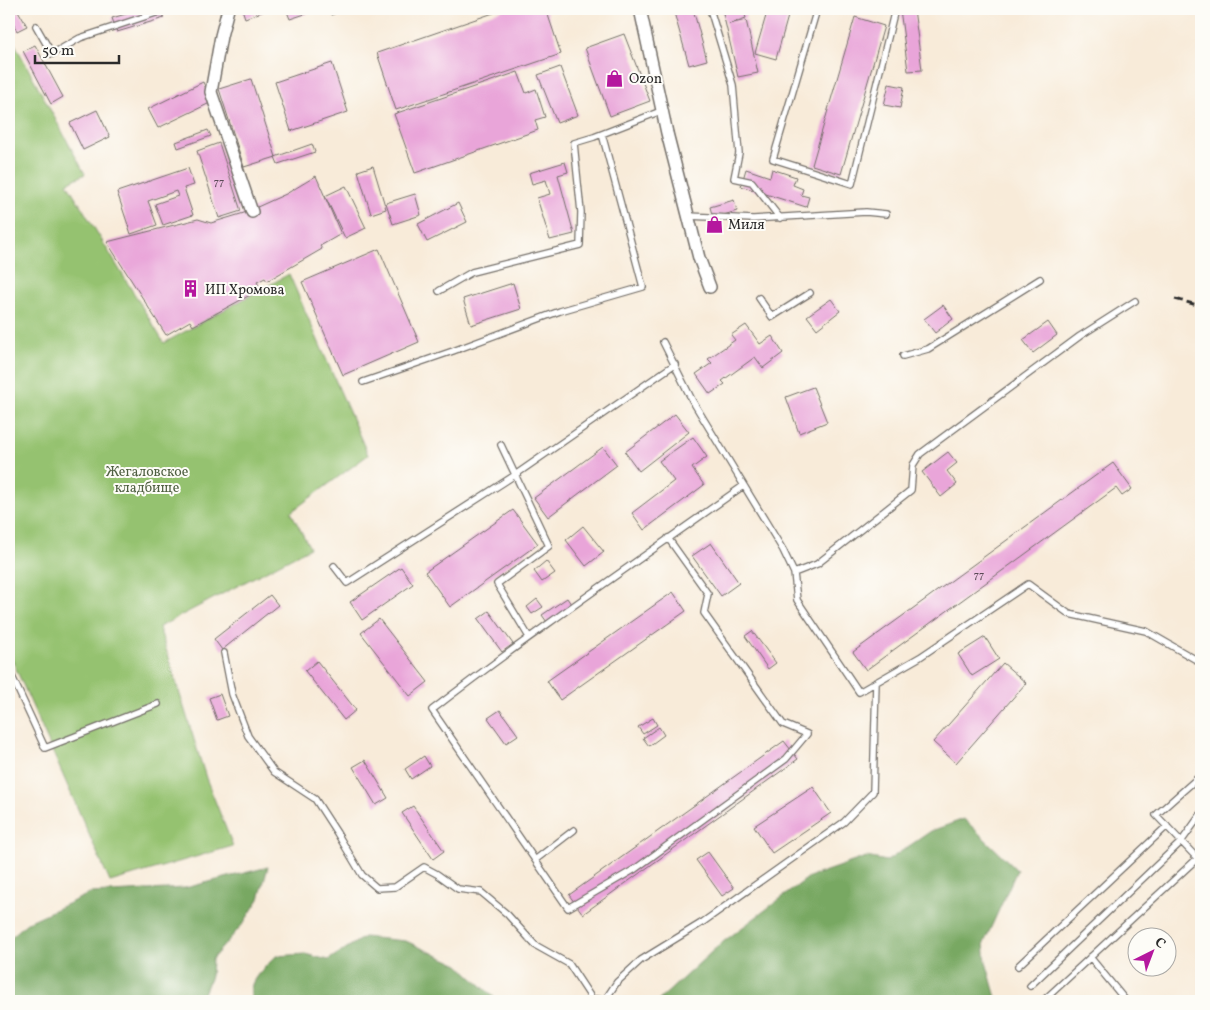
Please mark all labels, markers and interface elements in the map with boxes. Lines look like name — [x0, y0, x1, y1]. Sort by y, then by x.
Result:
scale bar — [35, 32, 119, 64]
text: 50 m — [42, 41, 74, 62]
shop icon: Ozon — [605, 68, 625, 88]
place label: Ozon — [629, 70, 662, 89]
house number: 77 — [214, 175, 224, 190]
shop icon: Миля — [704, 214, 724, 234]
place label: Миля — [728, 216, 765, 235]
building icon: ИП Хромова — [181, 279, 201, 299]
place label: ИП Хромова — [205, 281, 284, 300]
park label: Жегаловское кладбище — [106, 463, 189, 498]
house number: 77 — [974, 568, 984, 583]
north arrow — [1128, 928, 1178, 978]
text: С — [1150, 933, 1169, 954]

